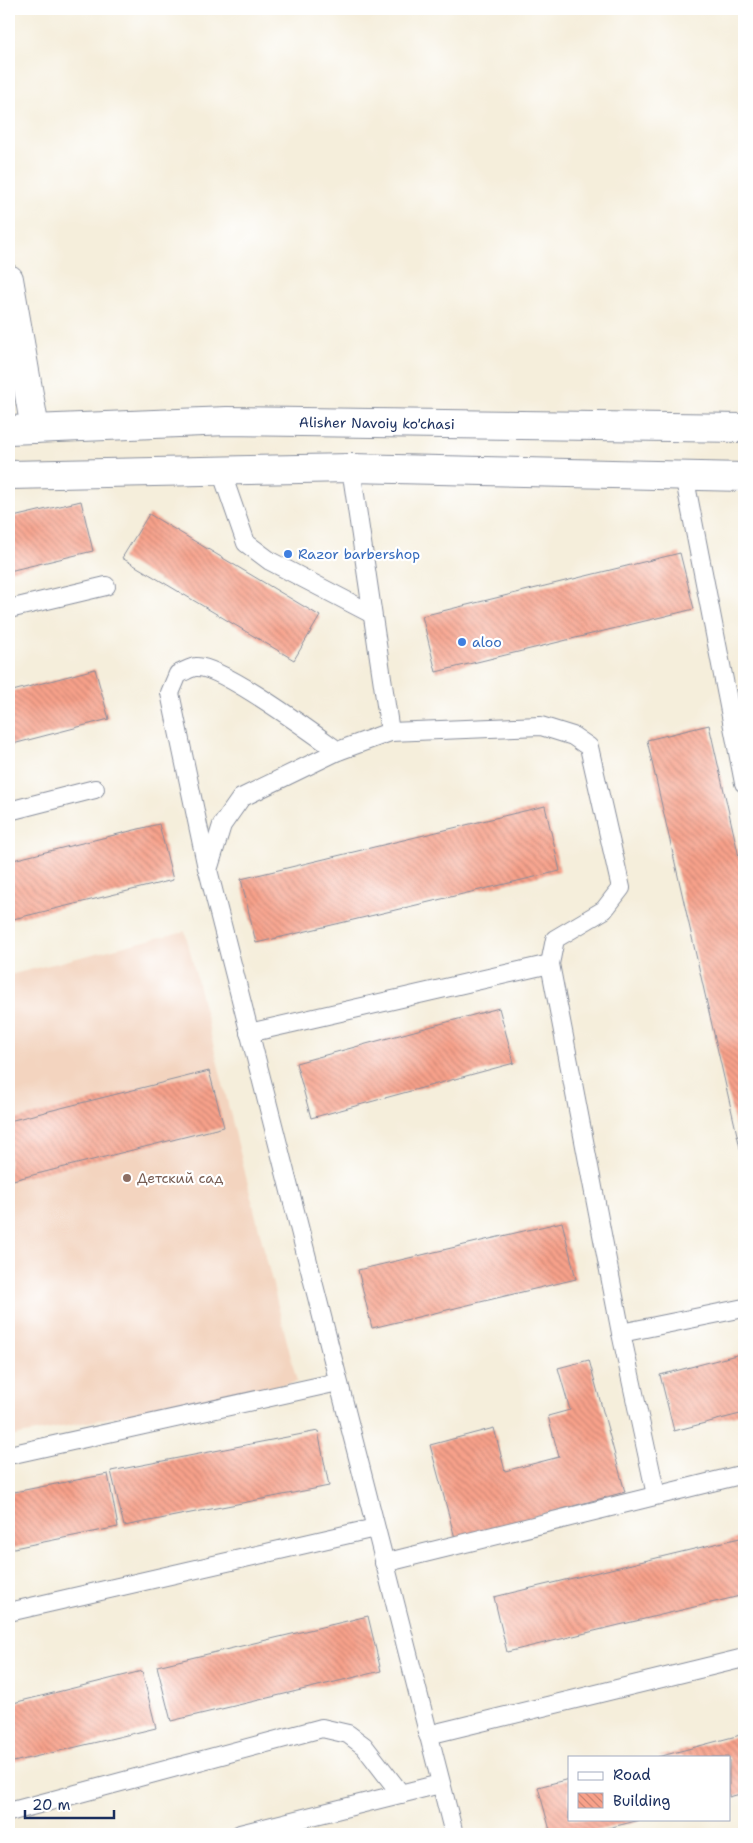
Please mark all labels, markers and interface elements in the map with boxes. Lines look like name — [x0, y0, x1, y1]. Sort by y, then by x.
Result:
street label: Alisher Navoiy ko'chasi — [299, 413, 455, 433]
place label: Razor barbershop — [298, 545, 420, 563]
marker: Razor barbershop — [282, 548, 294, 560]
place label: aloo — [472, 633, 502, 651]
marker: aloo — [456, 636, 468, 648]
place label: Детский сад — [137, 1169, 223, 1187]
marker: Детский сад — [121, 1172, 133, 1184]
legend — [568, 1756, 730, 1820]
text: Road — [613, 1765, 651, 1785]
scale bar — [25, 1788, 114, 1820]
text: Building — [613, 1791, 670, 1811]
text: 20 m — [32, 1795, 71, 1815]

